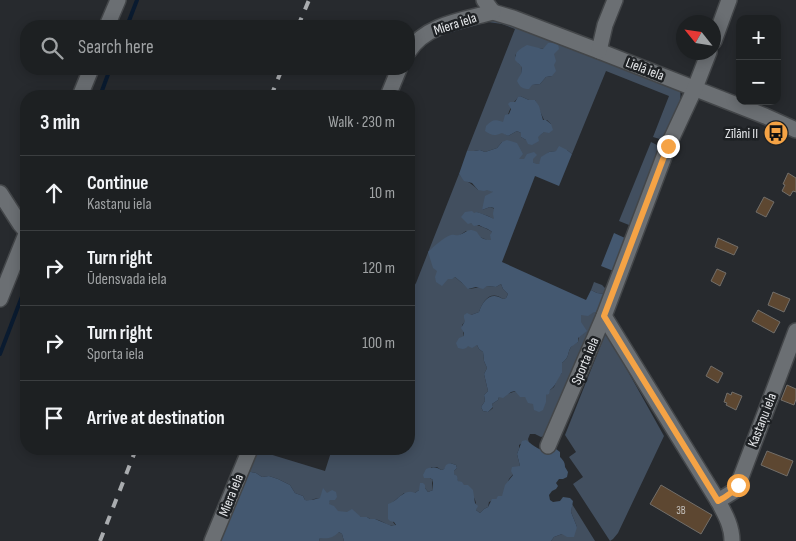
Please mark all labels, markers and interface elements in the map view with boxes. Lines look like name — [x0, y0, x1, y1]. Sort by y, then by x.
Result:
street label: Miera iela — [431, 9, 479, 39]
north arrow — [676, 15, 721, 60]
map controls — [736, 15, 781, 105]
button: + — [736, 15, 781, 60]
search box — [20, 20, 415, 75]
icon: search — [38, 34, 66, 62]
text: Search here — [78, 36, 154, 59]
street label: Lielā iela — [623, 54, 667, 84]
button: − — [736, 60, 781, 105]
text: 3 min — [40, 110, 80, 135]
text: Walk · 230 m — [328, 113, 395, 132]
bus stop icon: Zīlāni II — [763, 120, 789, 146]
place label: Zīlāni II — [725, 125, 758, 142]
route end — [657, 135, 680, 158]
text: Continue — [87, 172, 148, 195]
icon: ahead — [40, 179, 68, 207]
text: 10 m — [369, 184, 395, 203]
text: Kastaņu iela — [87, 195, 152, 214]
text: Turn right — [87, 247, 152, 270]
icon: right — [40, 254, 68, 282]
text: 120 m — [363, 259, 395, 278]
text: Ūdensvada iela — [87, 270, 167, 289]
text: Turn right — [87, 322, 152, 345]
icon: right — [40, 329, 68, 357]
text: 100 m — [362, 334, 395, 353]
street label: Sporta iela — [567, 335, 603, 387]
text: Sporta iela — [87, 345, 144, 364]
street label: Kastaņu iela — [744, 391, 780, 449]
icon: arrive — [40, 404, 68, 432]
text: Arrive at destination — [87, 407, 225, 430]
street label: Miera iela — [215, 471, 247, 519]
route start — [727, 474, 750, 497]
house number: 3B — [676, 504, 686, 517]

